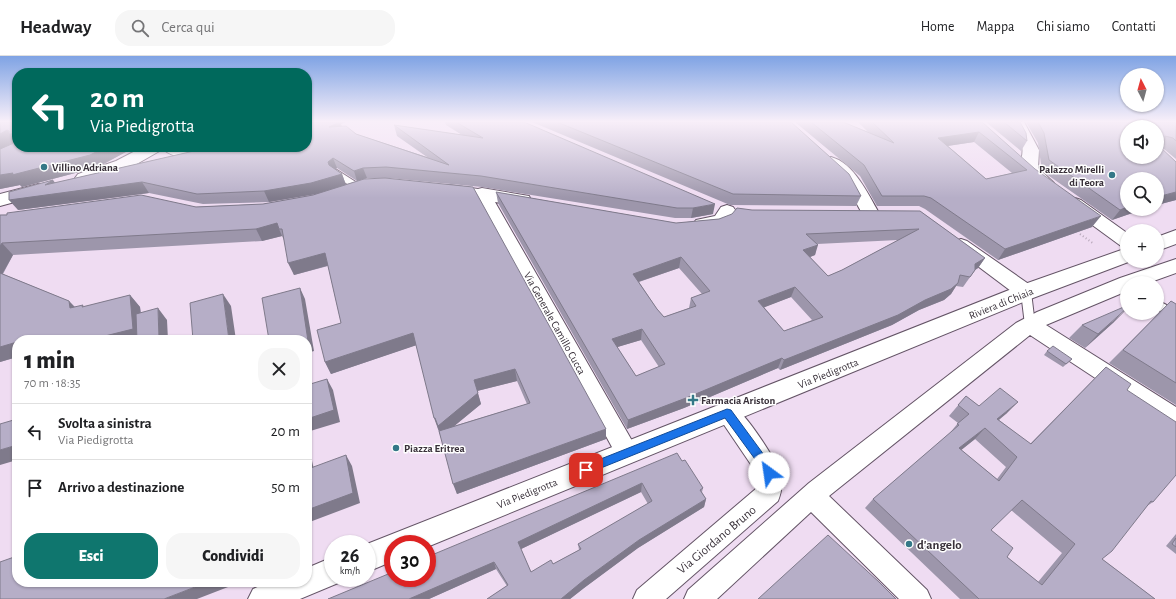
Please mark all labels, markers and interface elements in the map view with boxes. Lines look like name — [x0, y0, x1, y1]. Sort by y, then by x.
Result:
search box — [115, 10, 395, 46]
icon: search — [129, 17, 151, 39]
text: Headway — [20, 18, 91, 37]
text: Cerca qui — [161, 20, 215, 35]
text: Home — [921, 20, 954, 34]
text: Mappa — [976, 20, 1015, 34]
text: Chi siamo — [1037, 20, 1090, 34]
text: Contatti — [1112, 20, 1156, 34]
north arrow — [1120, 68, 1164, 112]
map controls — [1120, 68, 1164, 320]
icon: left — [24, 84, 76, 136]
text: 20 m — [90, 85, 145, 113]
text: Via Piedigrotta — [90, 118, 195, 136]
button: sound — [1120, 120, 1164, 164]
marker: Villino Adriana — [39, 162, 49, 172]
place label: Villino Adriana — [52, 162, 119, 173]
place label: Palazzo Mirelli di Teora — [1039, 164, 1105, 188]
marker: Palazzo Mirelli di Teora — [1107, 170, 1117, 180]
button: search — [1120, 172, 1164, 216]
button: + — [1120, 224, 1164, 268]
street label: Via Generale Camillo Cucca — [522, 270, 587, 376]
button: − — [1120, 276, 1164, 320]
street label: Riviera di Chiaia — [967, 286, 1035, 321]
button: close — [258, 348, 300, 390]
text: 1 min — [24, 349, 75, 373]
street label: Via Piedigrotta — [796, 356, 860, 391]
text: 70 m · 18:35 — [24, 377, 81, 390]
marker: Farmacia Ariston — [688, 395, 698, 405]
place label: Farmacia Ariston — [701, 395, 775, 406]
text: Svolta a sinistra — [58, 416, 152, 431]
icon: left — [24, 421, 46, 443]
text: 20 m — [271, 424, 300, 439]
text: Via Piedigrotta — [58, 434, 134, 447]
marker: Piazza Eritrea — [391, 443, 401, 453]
place label: Piazza Eritrea — [404, 443, 465, 454]
position arrow — [748, 452, 790, 494]
pin — [569, 453, 603, 487]
icon: arrive — [575, 459, 597, 481]
street label: Via Piedigrotta — [495, 476, 559, 511]
icon: arrive — [24, 477, 46, 499]
text: Arrivo a destinazione — [58, 480, 184, 495]
text: 50 m — [271, 480, 300, 495]
street label: Via Giordano Bruno — [675, 504, 759, 577]
button: Esci — [24, 533, 158, 579]
button: Condividi — [166, 533, 300, 579]
speed limit sign: 30 — [384, 535, 436, 587]
marker: d'angelo — [904, 539, 914, 549]
place label: d'angelo — [917, 539, 962, 552]
text: 26 — [340, 546, 360, 566]
text: km/h — [340, 566, 360, 576]

